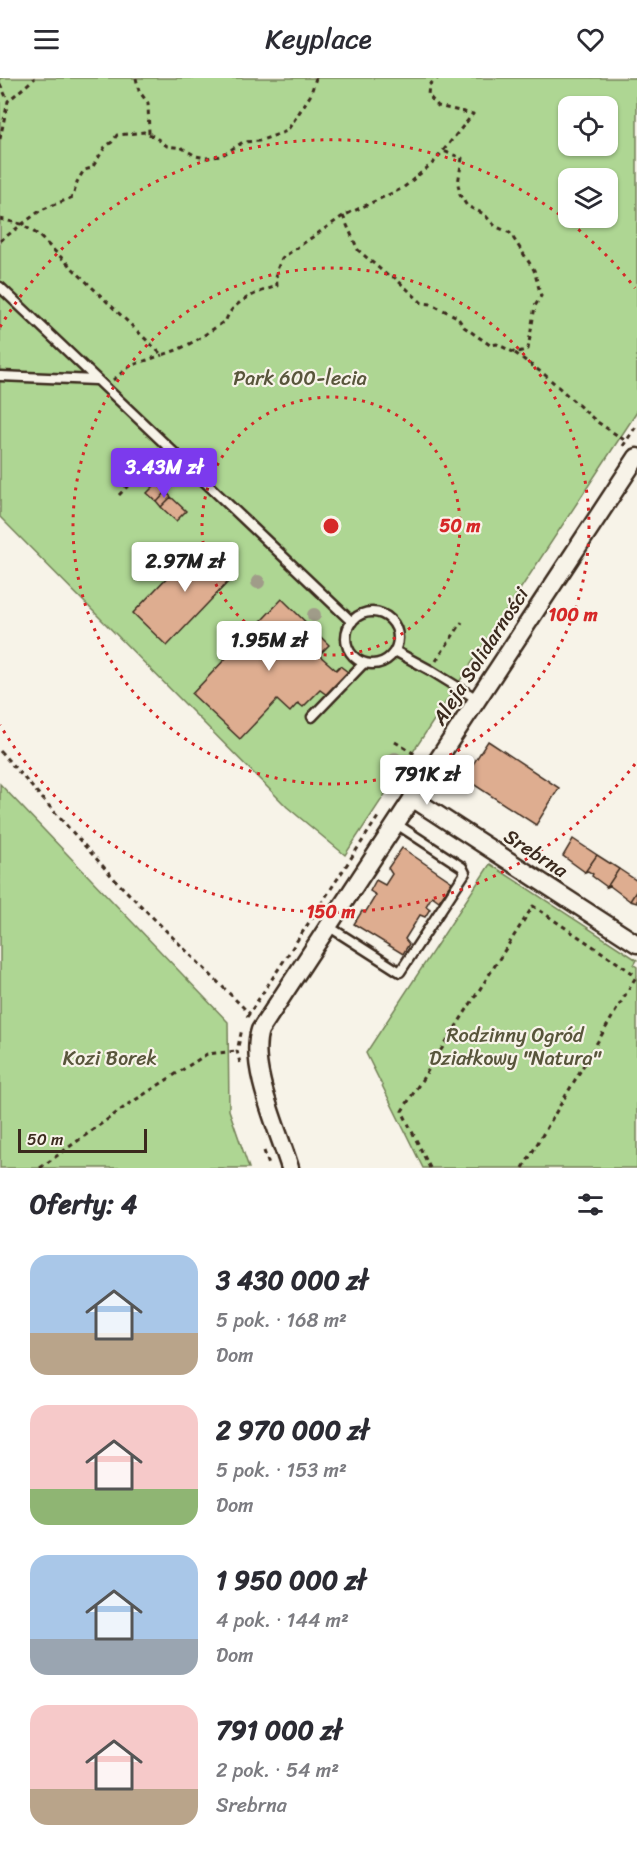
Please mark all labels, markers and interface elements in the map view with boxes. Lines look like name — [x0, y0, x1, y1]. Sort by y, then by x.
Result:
text: Keyplace — [265, 15, 372, 63]
icon: menu — [30, 23, 63, 56]
icon: heart — [574, 23, 607, 56]
map controls — [558, 96, 618, 228]
button: locate — [558, 96, 618, 156]
button: layers — [558, 168, 618, 228]
park label: Park 600-lecia — [233, 361, 367, 396]
pin: 3.43M zł — [102, 448, 226, 499]
text: 3.43M zł — [125, 450, 203, 485]
text: 50 m — [440, 510, 481, 542]
centre of rings — [321, 516, 341, 536]
pin: 2.97M zł — [123, 542, 247, 593]
text: 2.97M zł — [146, 544, 224, 579]
street label: Aleja Solidarności — [422, 579, 539, 733]
text: 100 m — [549, 599, 598, 631]
pin: 1.95M zł — [207, 621, 331, 672]
text: 1.95M zł — [231, 623, 307, 658]
pin: 791K zł — [372, 755, 482, 806]
text: 791K zł — [394, 757, 460, 792]
street label: Srebrna — [497, 819, 576, 888]
text: 150 m — [307, 896, 355, 928]
park label: Rodzinny Ogród Działkowy "Natura" — [429, 1018, 603, 1076]
park label: Kozi Borek — [63, 1041, 157, 1076]
text: 50 m — [27, 1125, 63, 1154]
scale bar — [18, 1126, 147, 1154]
text: Oferty: 4 — [30, 1181, 137, 1227]
icon: filters — [574, 1188, 607, 1221]
text: 3 430 000 zł — [216, 1257, 368, 1303]
icon: home — [78, 1279, 150, 1351]
text: 5 pok. · 168 m² — [216, 1303, 347, 1338]
text: Dom — [216, 1338, 253, 1373]
text: 2 970 000 zł — [216, 1407, 369, 1453]
icon: home — [78, 1429, 150, 1501]
text: 5 pok. · 153 m² — [216, 1453, 347, 1488]
text: Dom — [216, 1488, 253, 1523]
text: 1 950 000 zł — [216, 1557, 366, 1603]
icon: home — [78, 1579, 150, 1651]
text: 4 pok. · 144 m² — [216, 1603, 349, 1638]
text: Dom — [216, 1638, 253, 1673]
text: 791 000 zł — [216, 1707, 342, 1753]
icon: home — [78, 1729, 150, 1801]
text: 2 pok. · 54 m² — [216, 1753, 339, 1788]
text: Srebrna — [216, 1788, 287, 1823]

